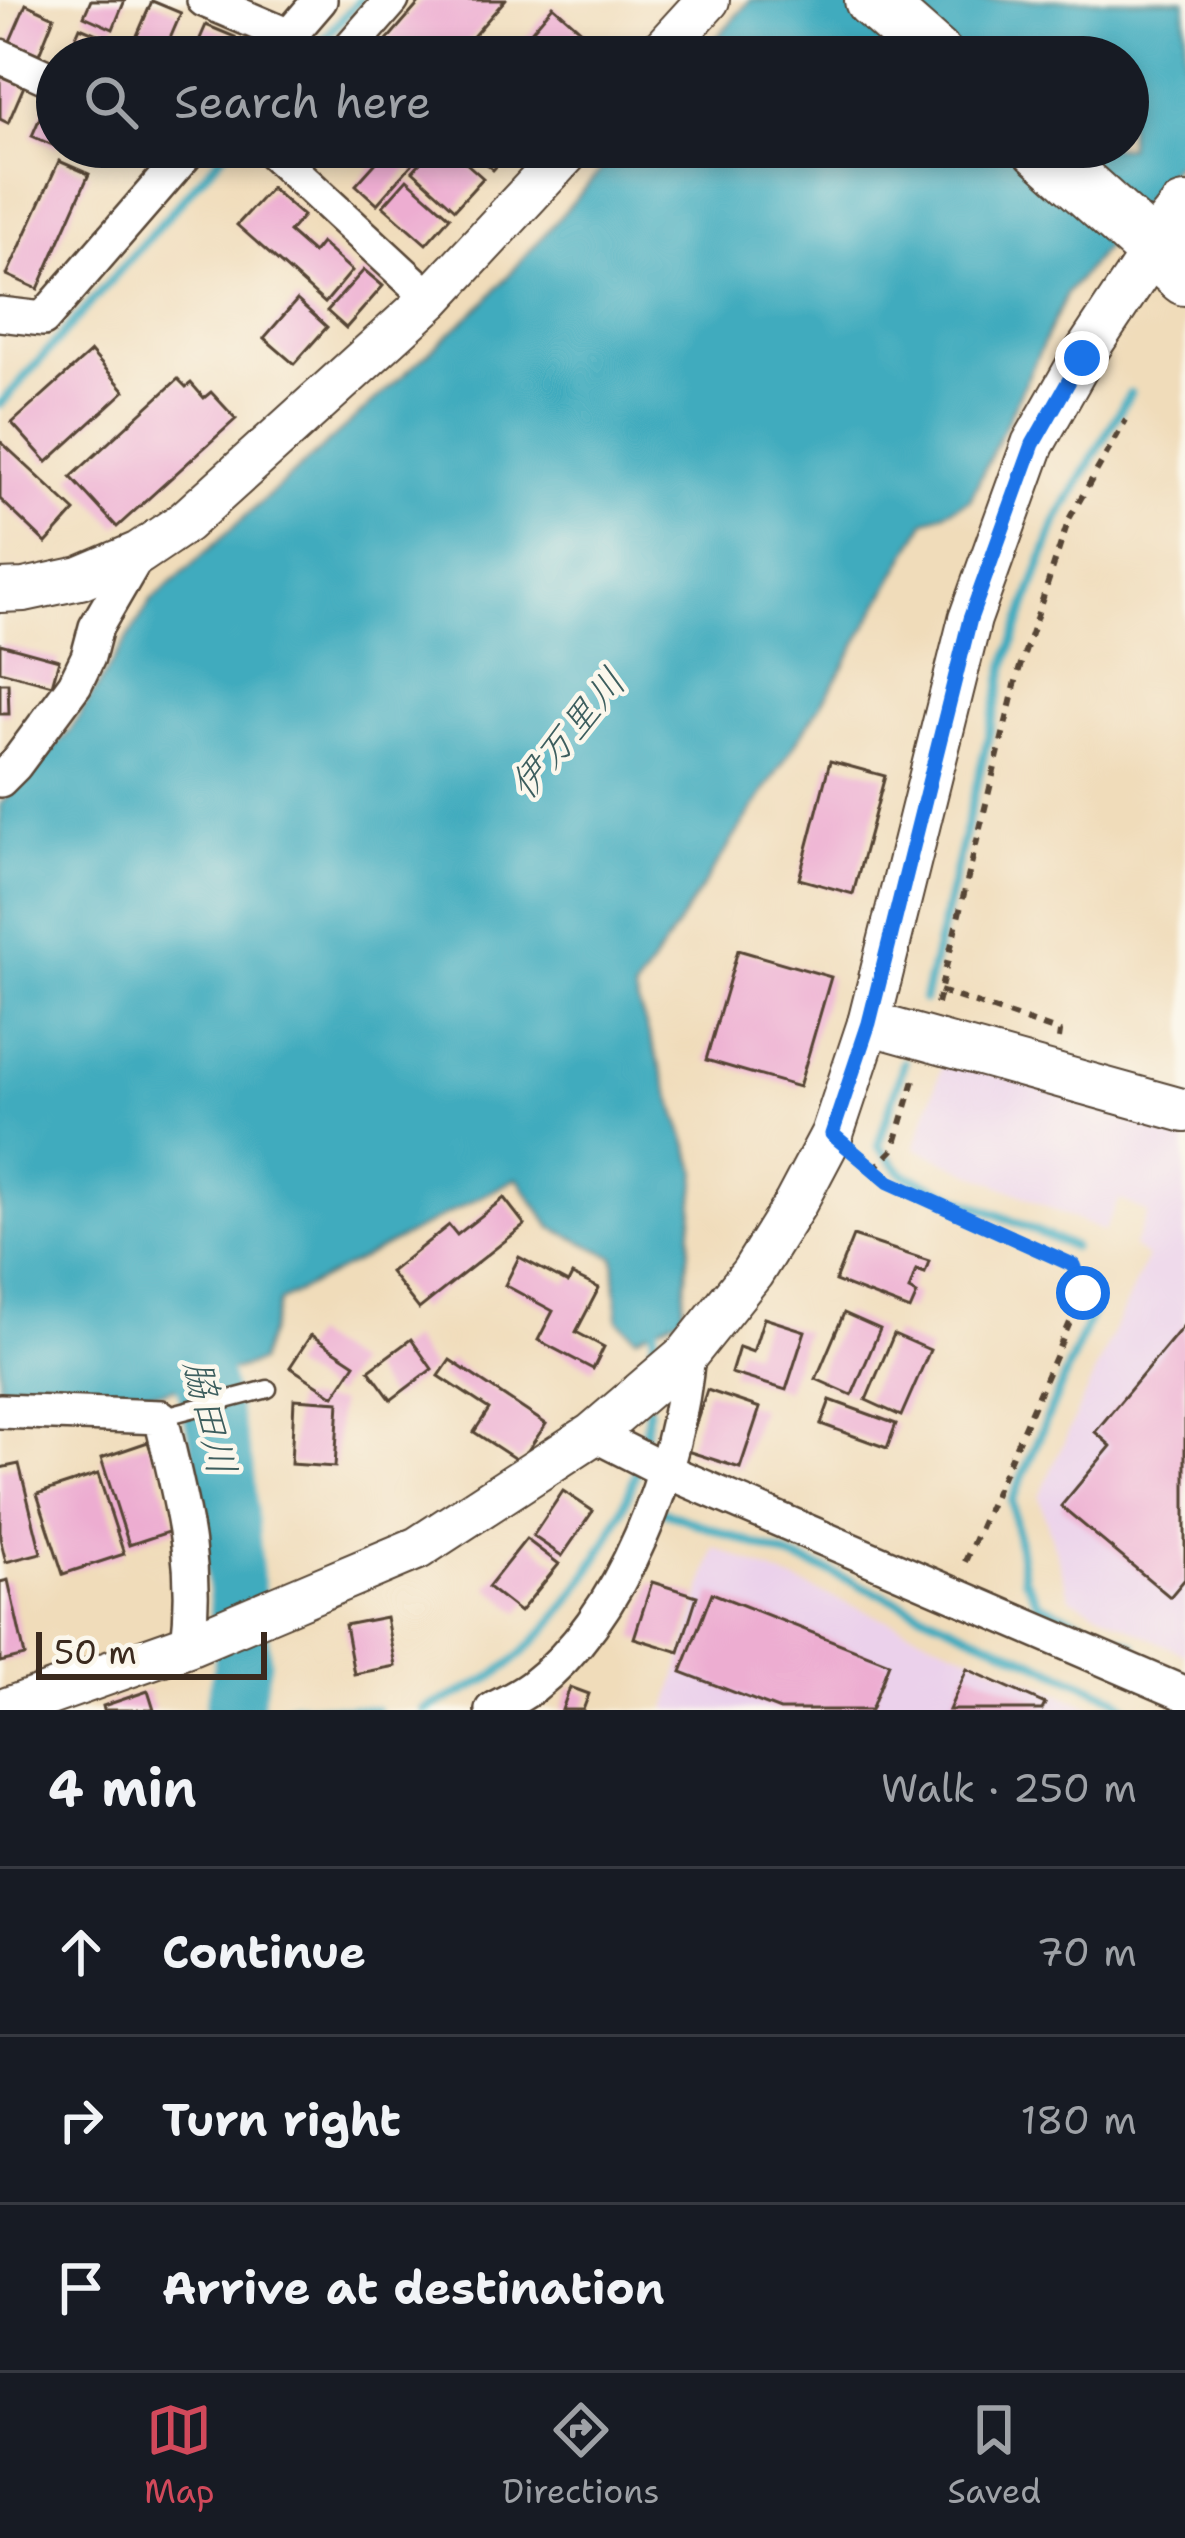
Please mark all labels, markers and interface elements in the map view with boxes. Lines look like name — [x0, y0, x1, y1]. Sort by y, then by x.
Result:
search box — [36, 36, 1149, 168]
icon: search — [78, 69, 144, 135]
text: Search here — [174, 72, 431, 132]
route end — [1055, 331, 1109, 385]
water label: 伊万里川 — [497, 657, 637, 809]
route start — [1056, 1266, 1110, 1320]
water label: 脇田川 — [173, 1354, 249, 1480]
scale bar — [36, 1626, 267, 1679]
text: 50 m — [54, 1630, 137, 1675]
text: 4 min — [48, 1754, 197, 1822]
text: Walk · 250 m — [881, 1762, 1137, 1814]
icon: ahead — [48, 1919, 114, 1985]
text: Continue — [162, 1922, 366, 1982]
text: 70 m — [1036, 1926, 1137, 1978]
icon: right — [48, 2087, 114, 2153]
text: Turn right — [162, 2090, 401, 2150]
text: 180 m — [1021, 2094, 1137, 2146]
icon: arrive — [48, 2255, 114, 2321]
text: Arrive at destination — [162, 2258, 665, 2318]
tab: Map — [144, 2397, 215, 2514]
tab: Directions — [502, 2397, 660, 2514]
tab: Saved — [947, 2397, 1041, 2514]

